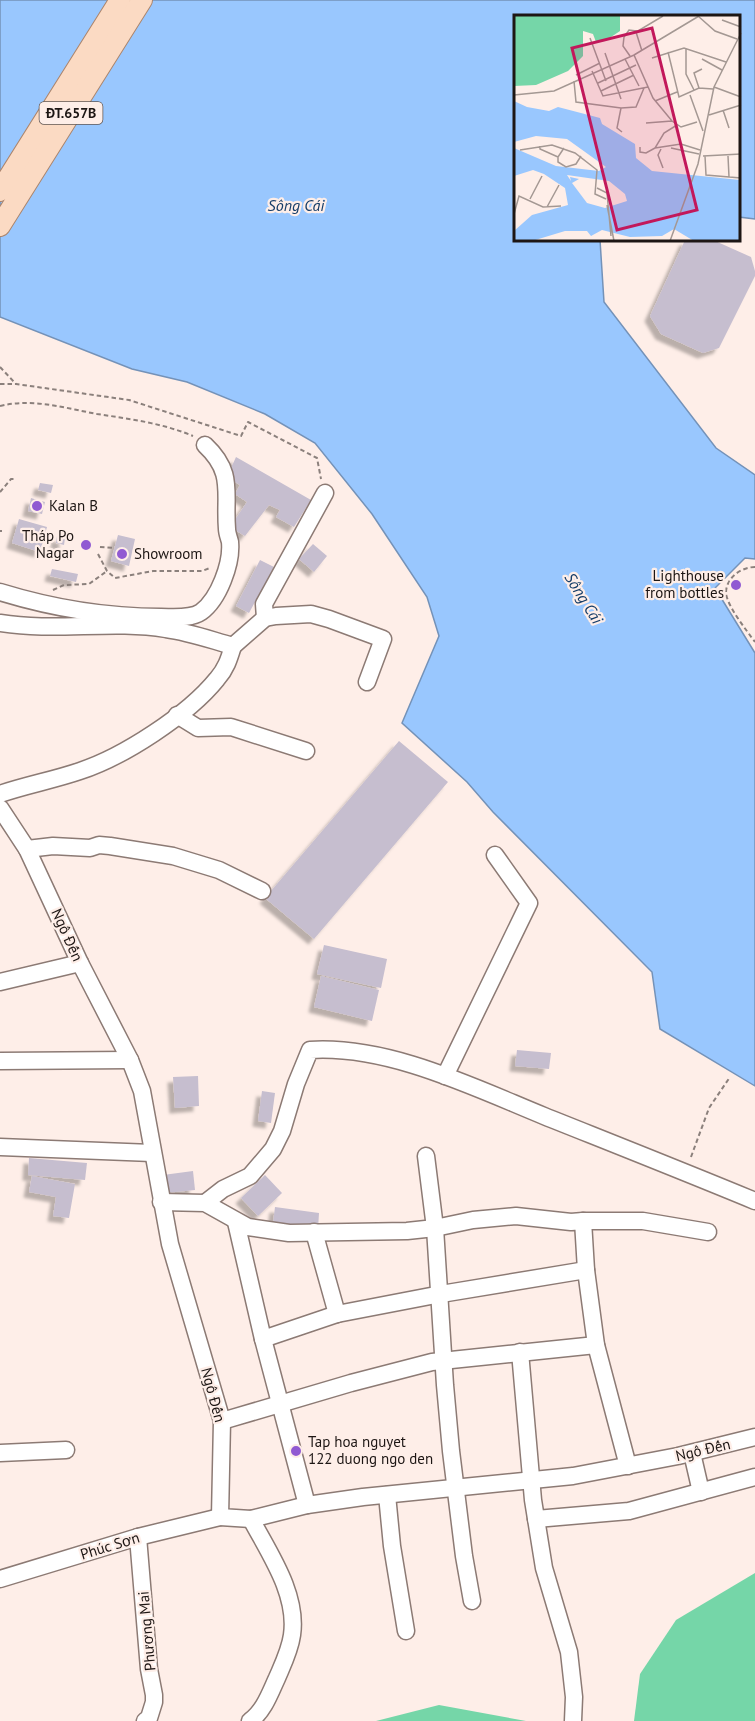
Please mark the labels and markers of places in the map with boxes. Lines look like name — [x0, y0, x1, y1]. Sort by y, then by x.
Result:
place label: Kalan B — [49, 496, 98, 515]
marker: Kalan B — [30, 499, 44, 513]
place label: Tháp Po Nagar — [22, 526, 74, 562]
marker: Tháp Po Nagar — [79, 538, 93, 552]
place label: Showroom — [134, 544, 202, 563]
marker: Showroom — [115, 547, 129, 561]
place label: Lighthouse from bottles — [645, 566, 724, 602]
marker: Lighthouse from bottles — [729, 578, 743, 592]
place label: Tap hoa nguyet 122 duong ngo den — [308, 1432, 433, 1468]
marker: Tap hoa nguyet 122 duong ngo den — [289, 1444, 303, 1458]

